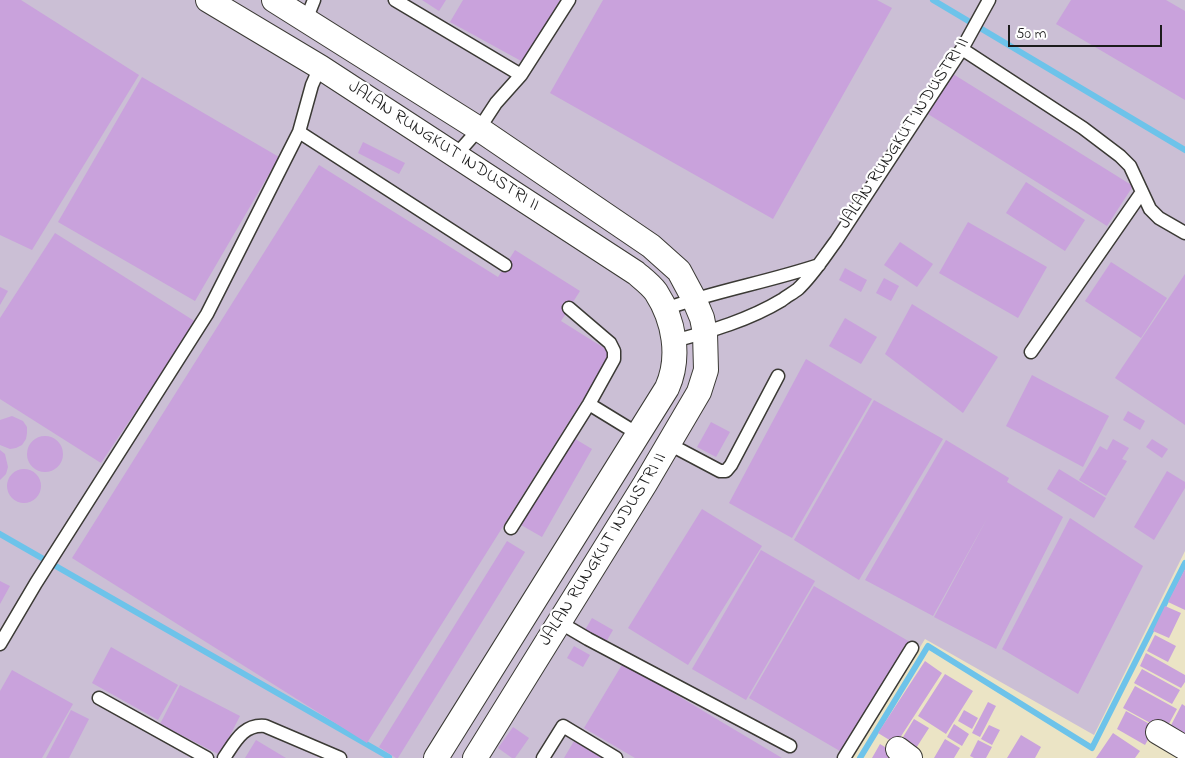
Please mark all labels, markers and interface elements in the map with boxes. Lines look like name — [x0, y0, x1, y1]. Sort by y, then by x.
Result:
scale bar — [1010, 15, 1164, 47]
text: 50 m — [1016, 23, 1046, 45]
street label: JALAN RUNGKUT INDUSTRI II — [835, 34, 975, 234]
street label: JALAN RUNGKUT INDUSTRI II — [343, 77, 543, 217]
street label: JALAN RUNGKUT INDUSTRI II — [536, 449, 672, 651]

